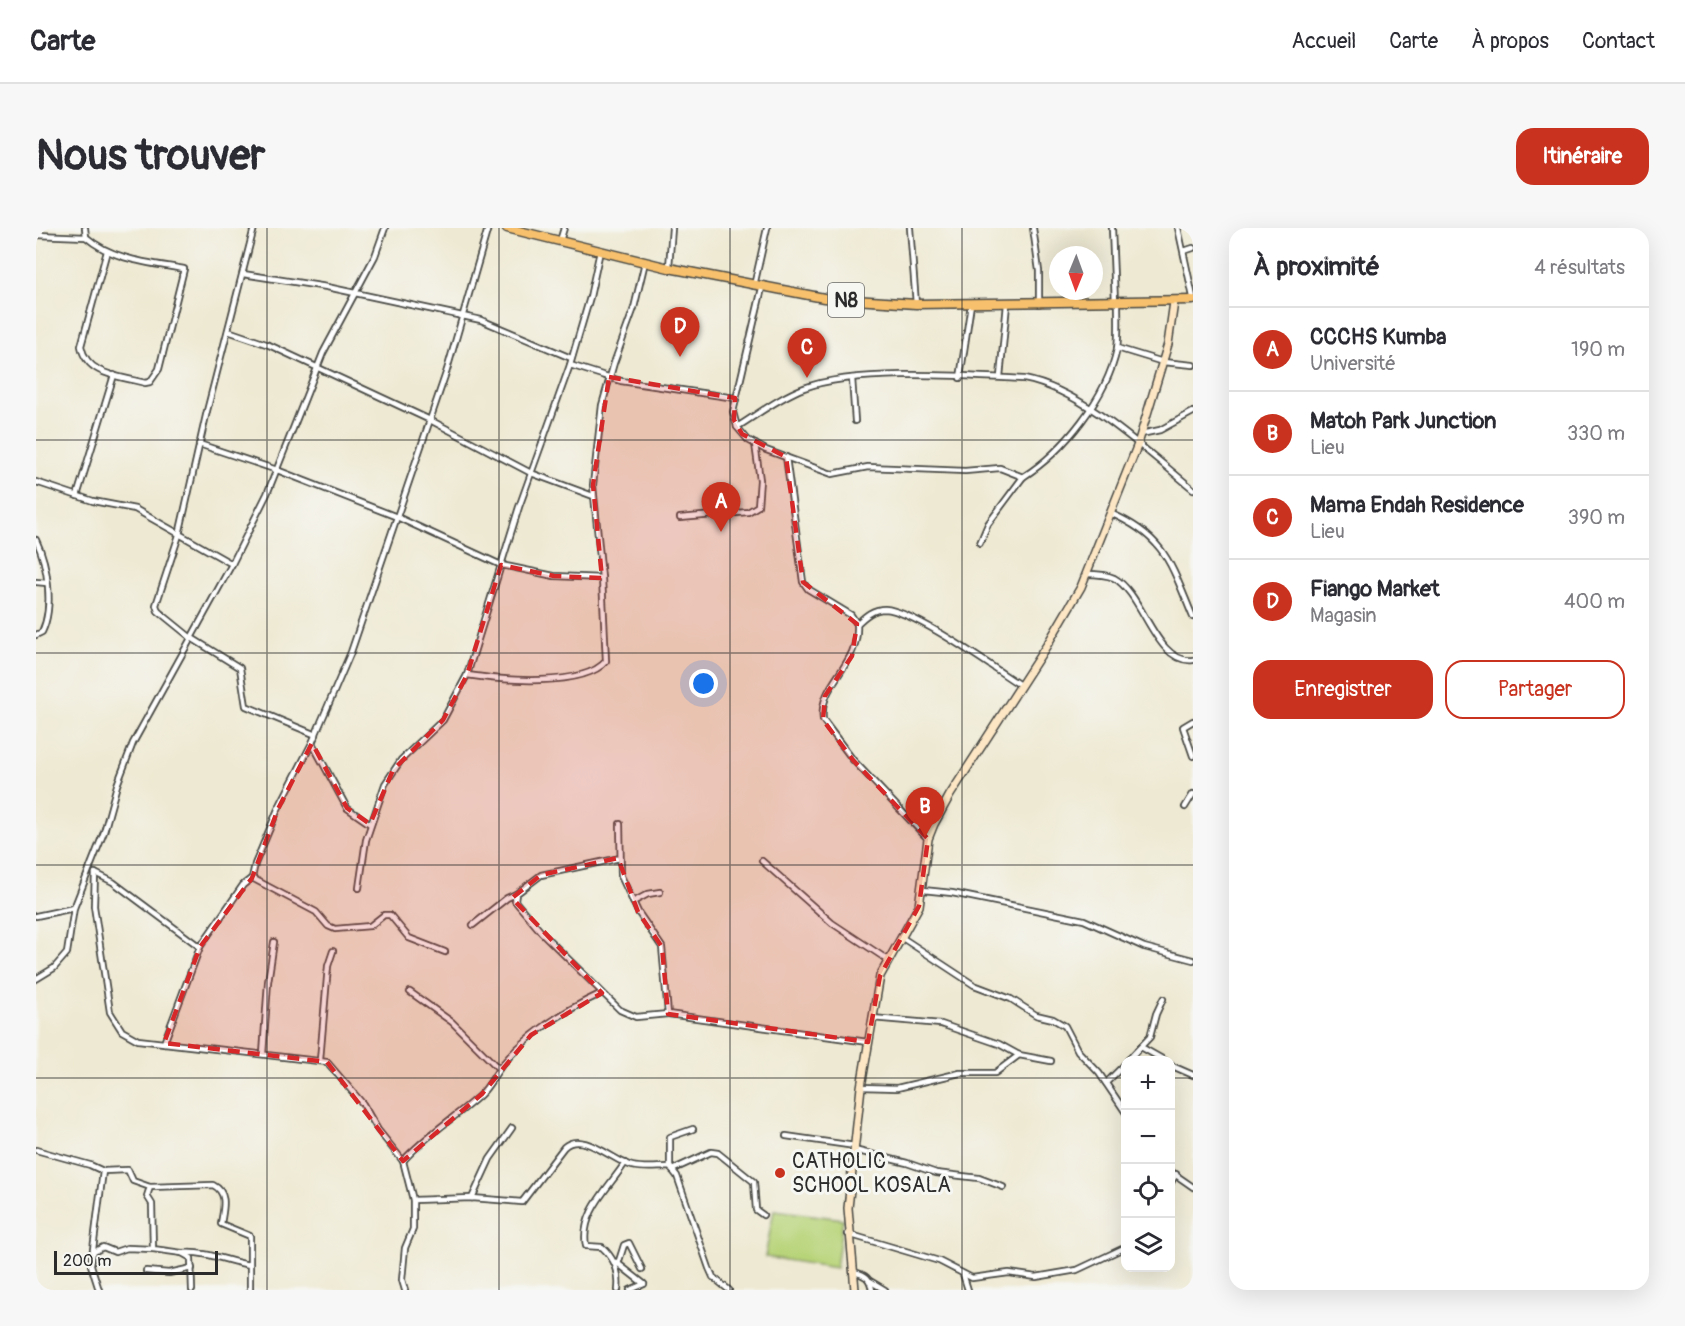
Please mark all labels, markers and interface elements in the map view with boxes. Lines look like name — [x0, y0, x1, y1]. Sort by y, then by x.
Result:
text: Carte — [30, 24, 95, 59]
text: Accueil — [1292, 28, 1356, 55]
text: Carte — [1389, 28, 1438, 55]
text: À propos — [1471, 28, 1549, 55]
text: Contact — [1582, 28, 1655, 55]
button: Itinéraire — [1516, 128, 1649, 185]
text: Nous trouver — [36, 130, 265, 182]
north arrow — [1049, 246, 1103, 300]
text: À proximité — [1253, 251, 1380, 283]
text: 4 résultats — [1534, 255, 1625, 280]
road number: N8 — [828, 283, 864, 317]
pin: D — [660, 308, 700, 357]
text: CCCHS Kumba — [1310, 323, 1447, 351]
pin: C — [788, 328, 826, 378]
text: A — [1266, 337, 1279, 362]
text: 190 m — [1571, 337, 1625, 362]
text: Université — [1310, 351, 1396, 376]
text: Matoh Park Junction — [1310, 407, 1497, 435]
text: B — [1267, 421, 1278, 446]
text: 330 m — [1567, 421, 1625, 446]
text: Lieu — [1310, 435, 1345, 460]
pin: A — [702, 482, 740, 532]
text: Mama Endah Residence — [1310, 491, 1524, 519]
text: C — [1266, 505, 1279, 530]
text: 390 m — [1568, 505, 1625, 530]
text: Lieu — [1310, 519, 1345, 544]
text: Fiango Market — [1310, 575, 1440, 603]
text: D — [1266, 589, 1279, 614]
text: 400 m — [1564, 589, 1625, 614]
text: Magasin — [1310, 603, 1377, 628]
button: Enregistrer — [1253, 660, 1433, 719]
button: Partager — [1445, 660, 1625, 719]
your location — [689, 669, 718, 698]
pin: B — [906, 788, 944, 837]
map controls — [1121, 1056, 1175, 1272]
button: + — [1121, 1056, 1175, 1110]
button: − — [1121, 1110, 1175, 1164]
place label: CATHOLIC SCHOOL KOSALA — [792, 1148, 951, 1199]
button: locate — [1121, 1164, 1175, 1218]
marker: CATHOLIC SCHOOL KOSALA — [773, 1166, 787, 1180]
button: layers — [1121, 1218, 1175, 1272]
scale bar — [54, 1248, 218, 1276]
text: 200 m — [63, 1251, 111, 1271]

